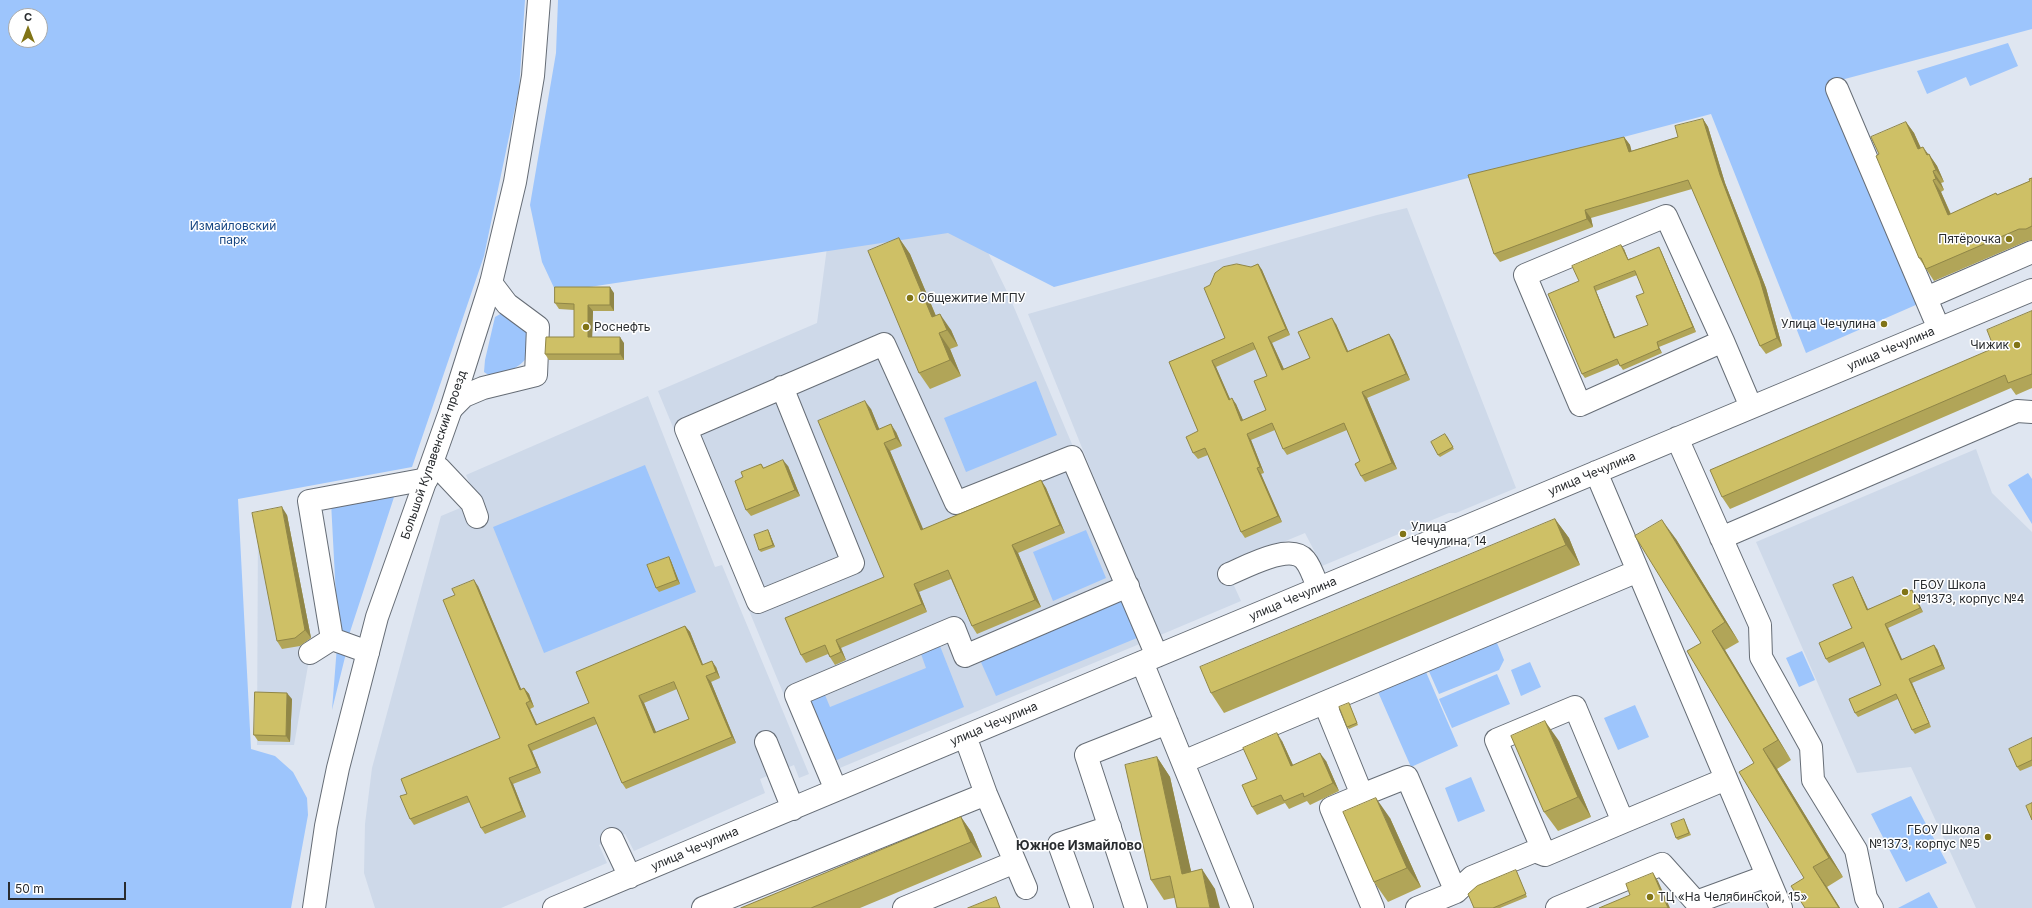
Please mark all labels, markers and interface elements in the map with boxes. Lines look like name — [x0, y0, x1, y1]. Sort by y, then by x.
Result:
north arrow — [8, 8, 48, 48]
text: С — [24, 10, 32, 24]
park label: Измайловский парк — [190, 219, 276, 247]
place label: Пятёрочка — [1938, 232, 2001, 246]
marker: Пятёрочка — [2004, 234, 2014, 244]
place label: Общежитие МГПУ — [918, 291, 1025, 305]
marker: Общежитие МГПУ — [905, 293, 915, 303]
place label: Улица Чечулина — [1781, 317, 1876, 331]
marker: Улица Чечулина — [1879, 319, 1889, 329]
place label: Роснефть — [594, 320, 651, 334]
marker: Роснефть — [581, 322, 591, 332]
street label: улица Чечулина — [1845, 324, 1937, 374]
place label: Чижик — [1970, 338, 2009, 352]
marker: Чижик — [2012, 340, 2022, 350]
street label: Большой Купавенский проезд — [398, 368, 470, 542]
street label: улица Чечулина — [1546, 449, 1638, 499]
place label: Улица Чечулина, 14 — [1411, 520, 1487, 548]
marker: Улица Чечулина, 14 — [1398, 529, 1408, 539]
street label: улица Чечулина — [1247, 574, 1339, 624]
place label: ГБОУ Школа №1373, корпус №4 — [1913, 578, 2024, 606]
marker: ГБОУ Школа №1373, корпус №4 — [1900, 587, 1910, 597]
street label: улица Чечулина — [948, 699, 1040, 749]
place label: ГБОУ Школа №1373, корпус №5 — [1869, 823, 1980, 851]
street label: улица Чечулина — [649, 824, 741, 874]
marker: ГБОУ Школа №1373, корпус №5 — [1983, 832, 1993, 842]
district label: Южное Измайлово — [1016, 838, 1142, 854]
scale bar — [10, 874, 128, 900]
text: 50 m — [15, 881, 44, 896]
place label: ТЦ «На Челябинской, 15» — [1658, 890, 1807, 904]
marker: ТЦ «На Челябинской, 15» — [1645, 892, 1655, 902]

